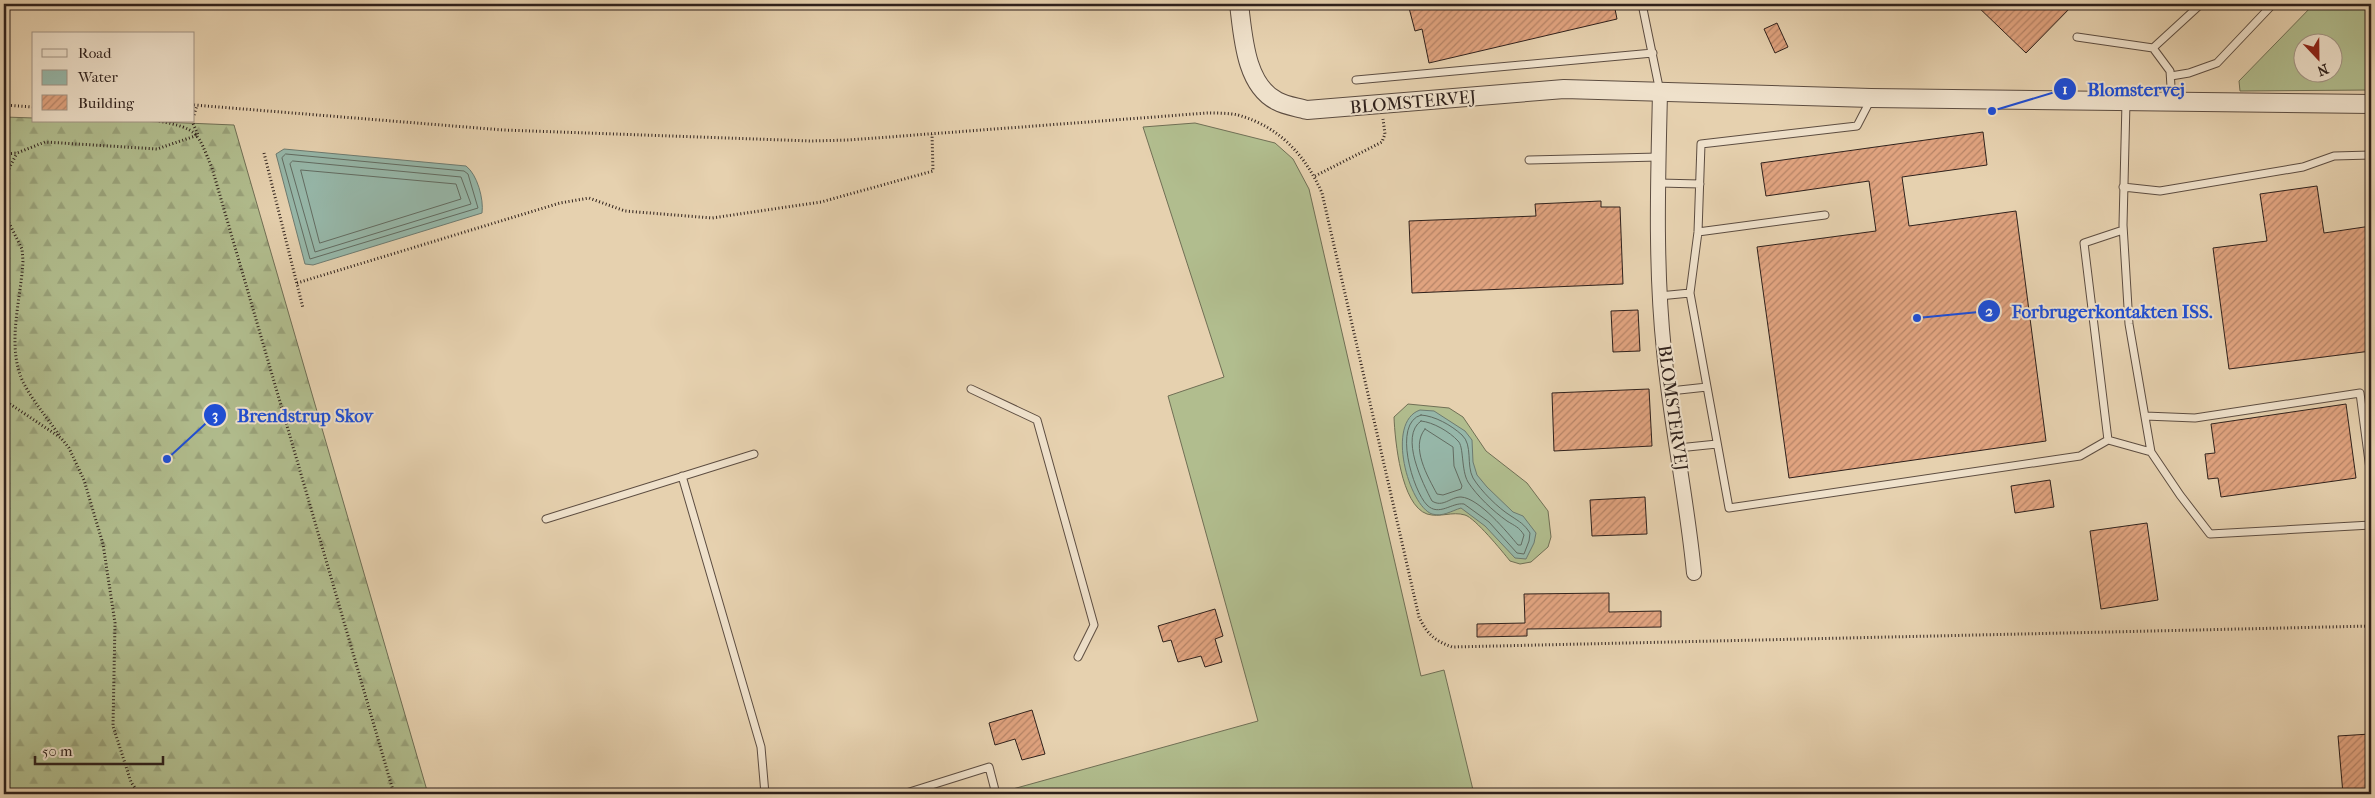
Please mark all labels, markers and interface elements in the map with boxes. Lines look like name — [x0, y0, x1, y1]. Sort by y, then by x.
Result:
legend — [32, 32, 195, 122]
north arrow — [2292, 32, 2342, 82]
text: Road — [78, 44, 112, 62]
text: N — [2314, 60, 2331, 80]
text: Water — [77, 68, 118, 86]
callout: Blomstervej — [2052, 72, 2195, 106]
text: Blomstervej — [2087, 79, 2185, 101]
text: 1 — [2062, 80, 2068, 98]
street label: BLOMSTERVEJ — [1349, 86, 1477, 118]
text: Building — [78, 94, 135, 112]
callout: Forbrugerkontakten ISS. — [1976, 294, 2222, 328]
text: Forbrugerkontakten ISS. — [2010, 301, 2213, 323]
text: 2 — [1985, 302, 1993, 320]
street label: BLOMSTERVEJ — [1653, 344, 1692, 473]
callout: Brendstrup Skov — [202, 398, 383, 432]
text: Brendstrup Skov — [237, 405, 375, 427]
text: 3 — [212, 406, 218, 424]
scale bar — [35, 733, 162, 765]
text: 50 m — [42, 742, 73, 760]

